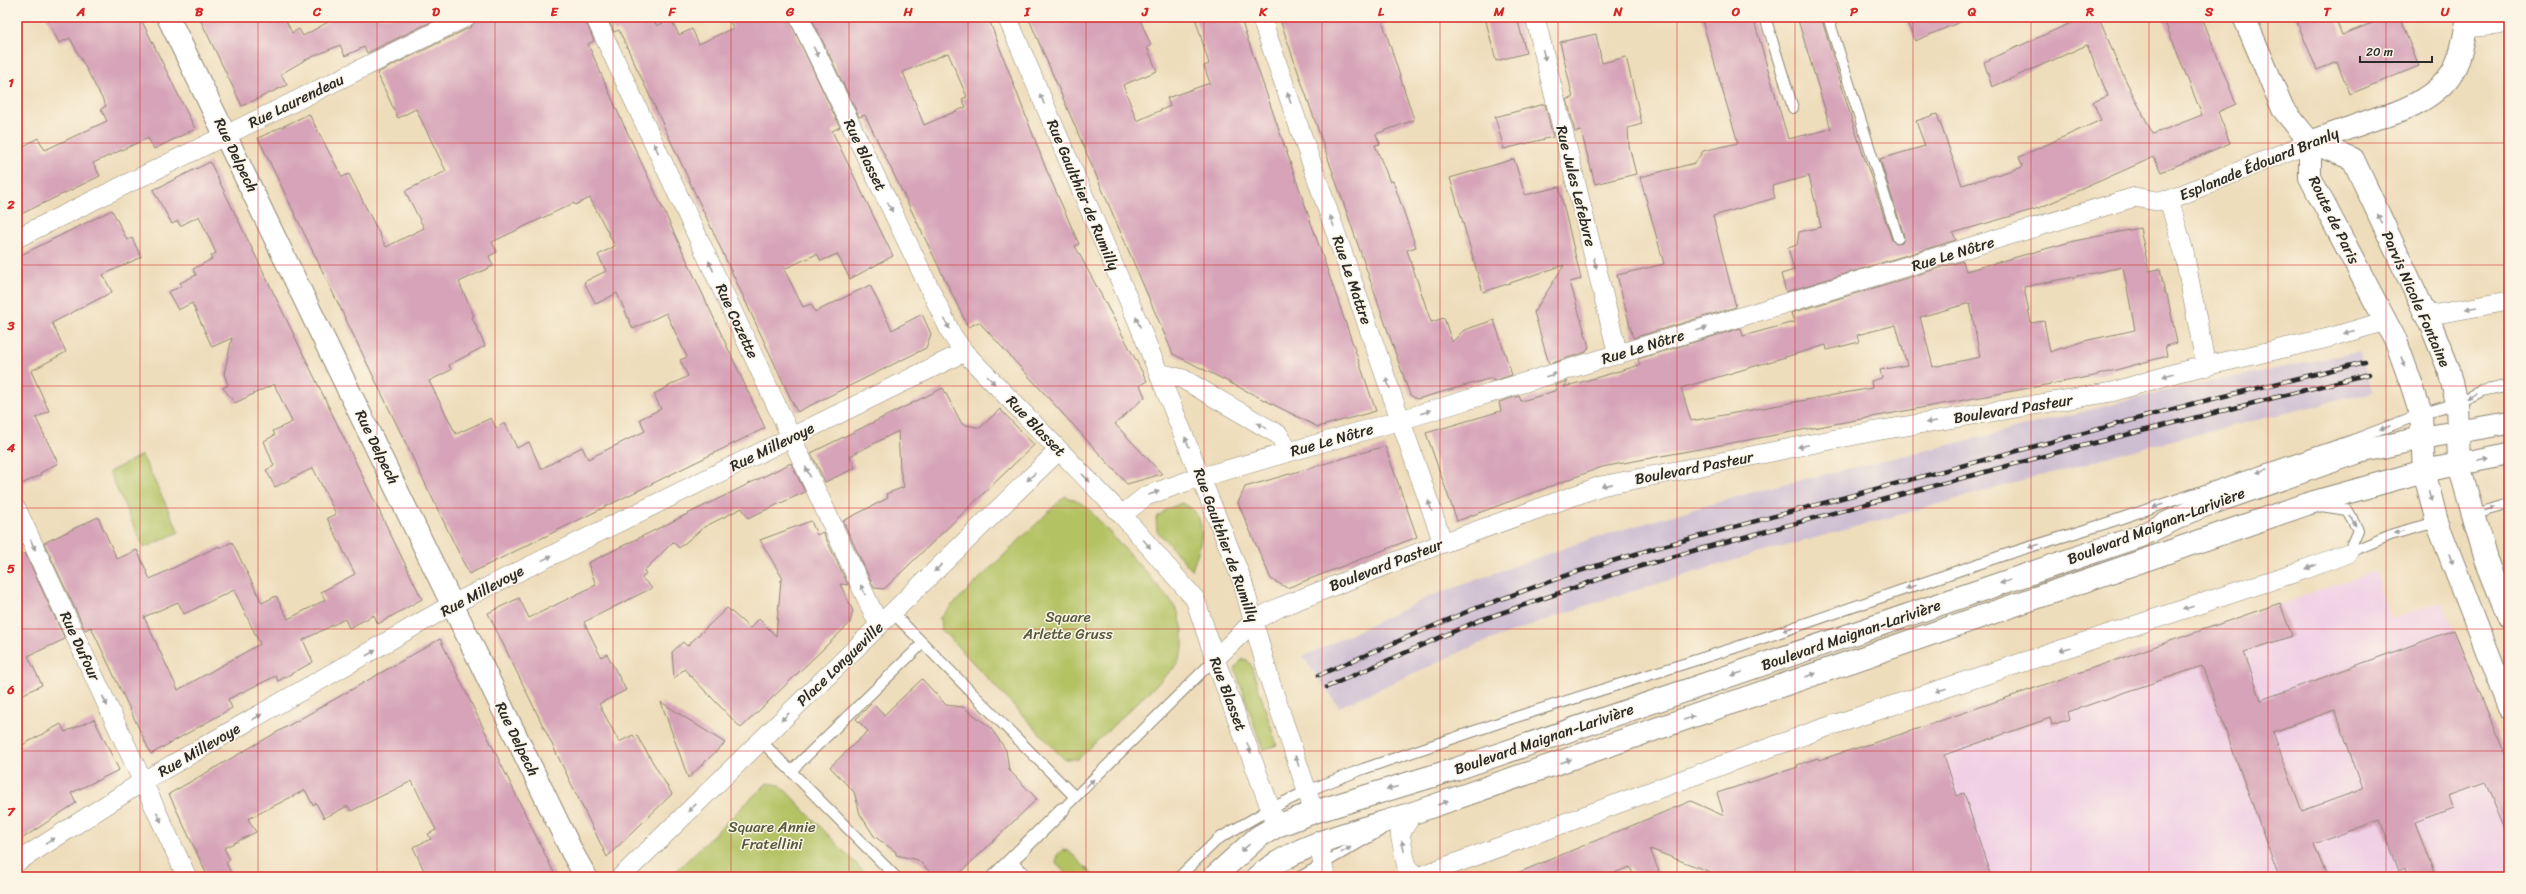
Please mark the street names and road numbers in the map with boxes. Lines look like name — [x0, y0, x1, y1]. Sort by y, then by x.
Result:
street label: Rue Laurendeau — [244, 67, 348, 135]
street label: Rue Delpech — [207, 113, 265, 197]
street label: Rue Blasset — [836, 114, 894, 196]
street label: Rue Gaulthier de Rumilly — [1039, 115, 1127, 275]
street label: Esplanade Édouard Branly — [2175, 120, 2343, 208]
street label: Rue Jules Lefebvre — [1548, 123, 1604, 250]
street label: Route de Paris — [2301, 171, 2367, 269]
street label: Parvis Nicole Fontaine — [2374, 227, 2458, 371]
street label: Rue Le Nôtre — [1908, 229, 1998, 279]
street label: Rue Le Mattre — [1325, 232, 1379, 328]
street label: Rue Cozette — [708, 279, 766, 363]
street label: Rue Le Nôtre — [1598, 322, 1688, 372]
street label: Boulevard Pasteur — [1952, 387, 2075, 431]
street label: Rue Blasset — [1000, 389, 1073, 463]
street label: Rue Delpech — [348, 405, 406, 489]
street label: Rue Millevoye — [725, 415, 819, 479]
street label: Rue Le Nôtre — [1287, 416, 1377, 464]
street label: Boulevard Pasteur — [1633, 444, 1756, 492]
street label: Rue Gaulthier de Rumilly — [1186, 464, 1266, 626]
street label: Boulevard Maignan-Larivière — [2063, 480, 2249, 572]
street label: Boulevard Pasteur — [1325, 531, 1448, 599]
street label: Rue Millevoye — [435, 558, 529, 624]
street label: Boulevard Maignan-Larivière — [1758, 592, 1945, 678]
street label: Rue Dufour — [53, 607, 108, 686]
street label: Place Longueville — [790, 615, 890, 713]
street label: Rue Blasset — [1202, 653, 1254, 735]
street label: Boulevard Maignan-Larivière — [1451, 696, 1638, 782]
street label: Rue Delpech — [488, 697, 546, 781]
street label: Rue Millevoye — [153, 716, 245, 784]

